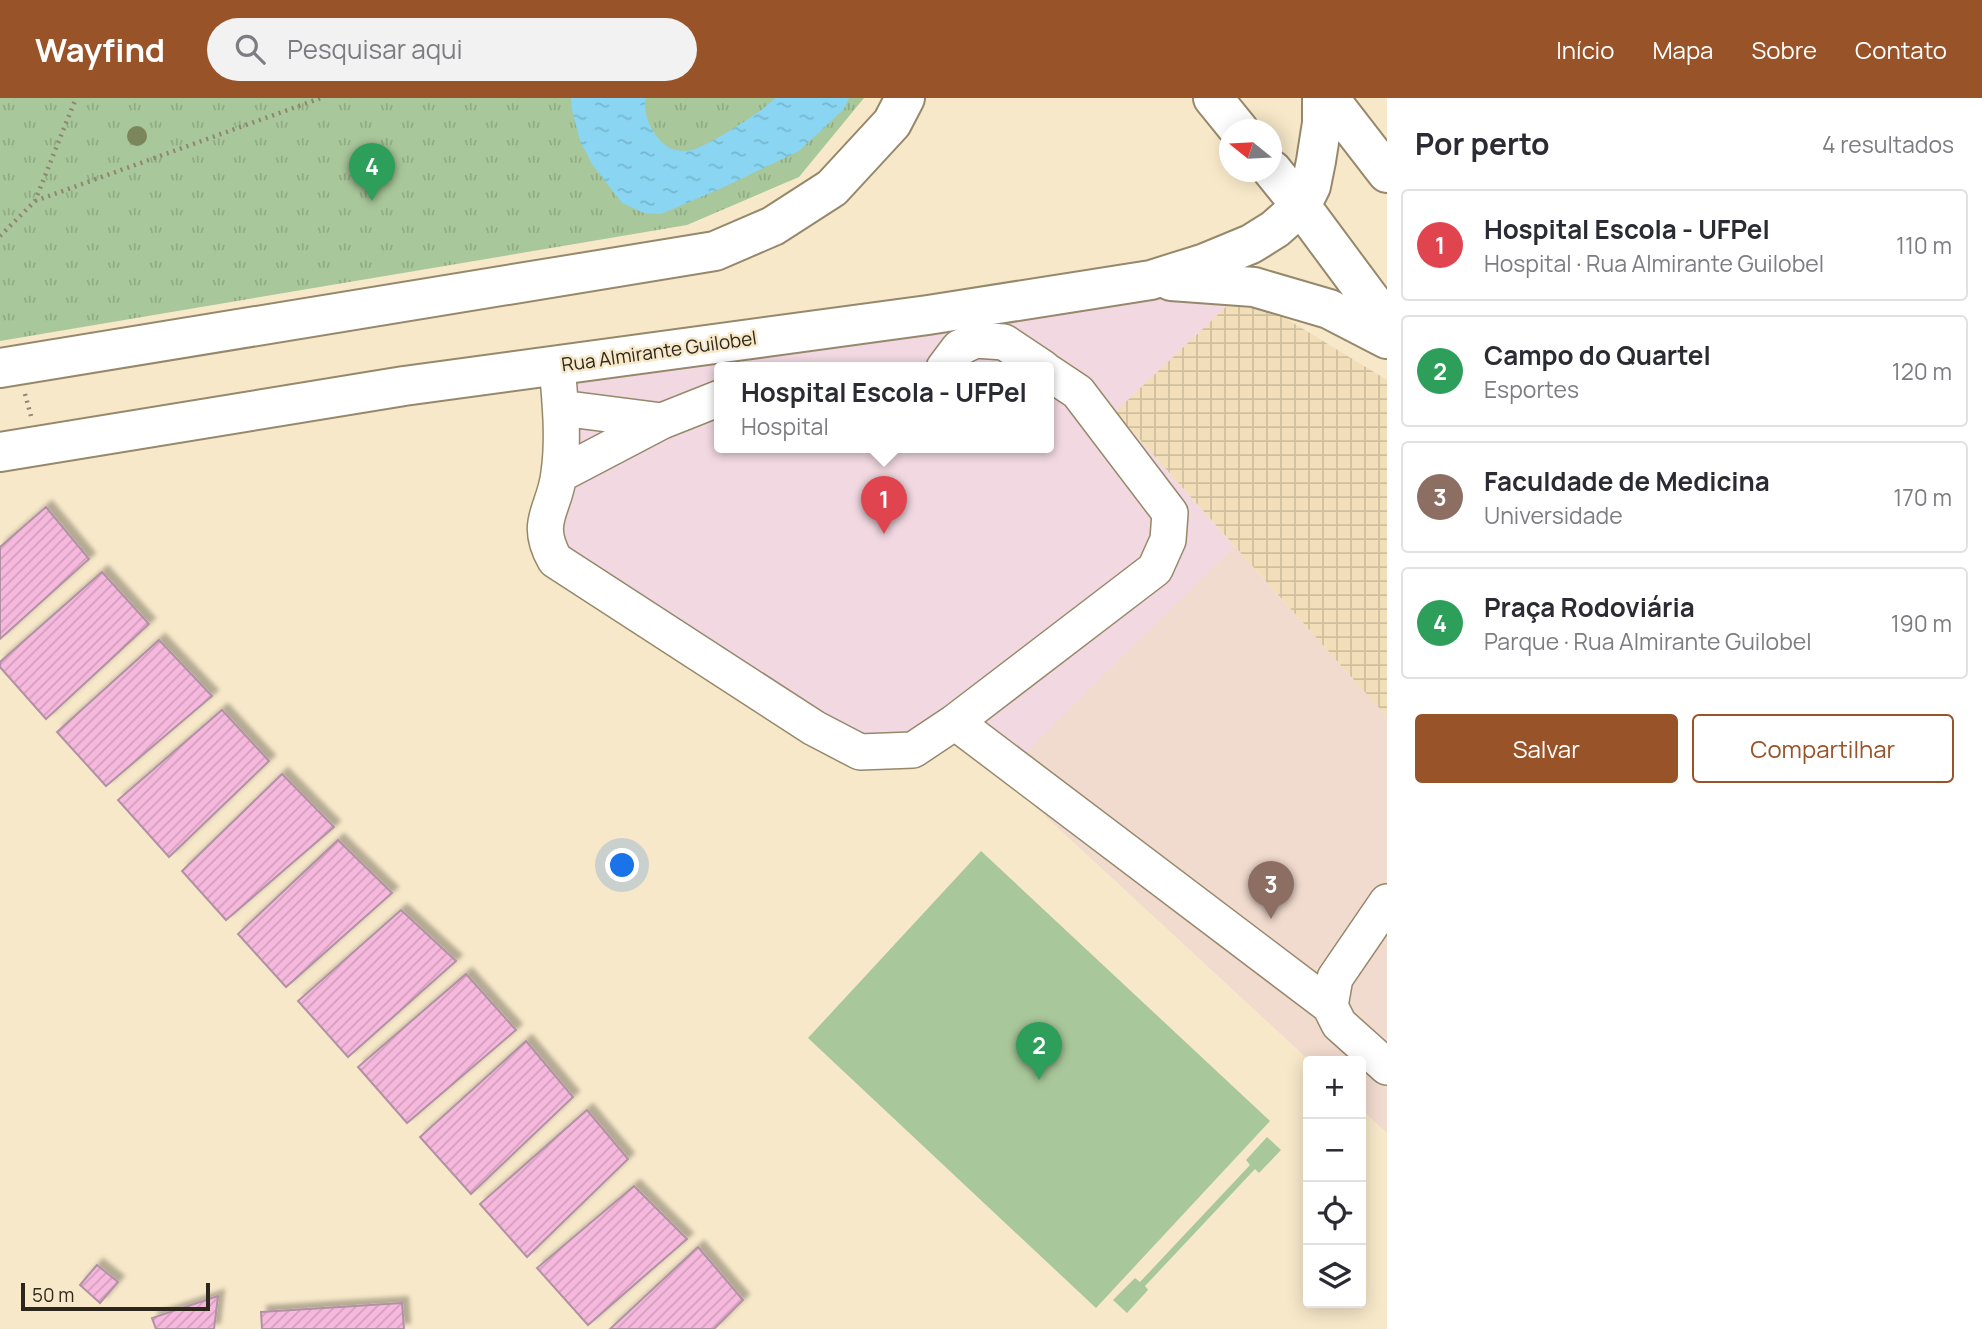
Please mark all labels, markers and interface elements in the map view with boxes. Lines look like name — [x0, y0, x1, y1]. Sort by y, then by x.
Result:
search box — [207, 18, 697, 81]
text: Wayfind — [35, 27, 165, 72]
icon: search — [231, 30, 269, 68]
text: Pesquisar aqui — [287, 31, 463, 67]
text: Início — [1556, 33, 1614, 66]
text: Mapa — [1652, 33, 1713, 66]
text: Sobre — [1751, 33, 1817, 66]
text: Contato — [1855, 33, 1947, 66]
north arrow — [1219, 119, 1282, 182]
text: Por perto — [1415, 123, 1550, 164]
text: 4 resultados — [1822, 128, 1954, 160]
pin: 4 — [349, 143, 395, 201]
text: Hospital Escola - UFPel — [1484, 211, 1770, 247]
text: 1 — [1435, 229, 1445, 261]
text: 110 m — [1896, 229, 1952, 261]
text: Hospital · Rua Almirante Guilobel — [1484, 247, 1824, 279]
street label: Rua Almirante Guilobel — [560, 324, 758, 378]
text: Campo do Quartel — [1484, 337, 1711, 373]
text: 2 — [1433, 355, 1447, 387]
text: 120 m — [1892, 355, 1952, 387]
popup — [714, 362, 1054, 453]
text: Esportes — [1484, 373, 1579, 405]
text: Hospital Escola - UFPel — [741, 374, 1027, 410]
text: Hospital — [741, 410, 829, 442]
text: Faculdade de Medicina — [1484, 463, 1770, 499]
pin: 1 — [861, 476, 907, 534]
text: 3 — [1433, 481, 1447, 513]
text: 170 m — [1893, 481, 1952, 513]
text: Universidade — [1484, 499, 1623, 531]
text: Praça Rodoviária — [1484, 589, 1695, 625]
text: 4 — [1433, 607, 1447, 639]
text: 190 m — [1891, 607, 1952, 639]
text: Parque · Rua Almirante Guilobel — [1484, 625, 1812, 657]
button: Salvar — [1415, 714, 1678, 783]
button: Compartilhar — [1692, 714, 1954, 783]
your location — [605, 848, 639, 882]
pin: 3 — [1248, 861, 1294, 919]
pin: 2 — [1016, 1022, 1062, 1080]
map controls — [1303, 1056, 1366, 1308]
button: + — [1303, 1056, 1366, 1119]
button: − — [1303, 1119, 1366, 1182]
button: locate — [1303, 1182, 1366, 1245]
button: layers — [1303, 1245, 1366, 1308]
scale bar — [21, 1280, 210, 1312]
text: 50 m — [32, 1282, 74, 1308]

